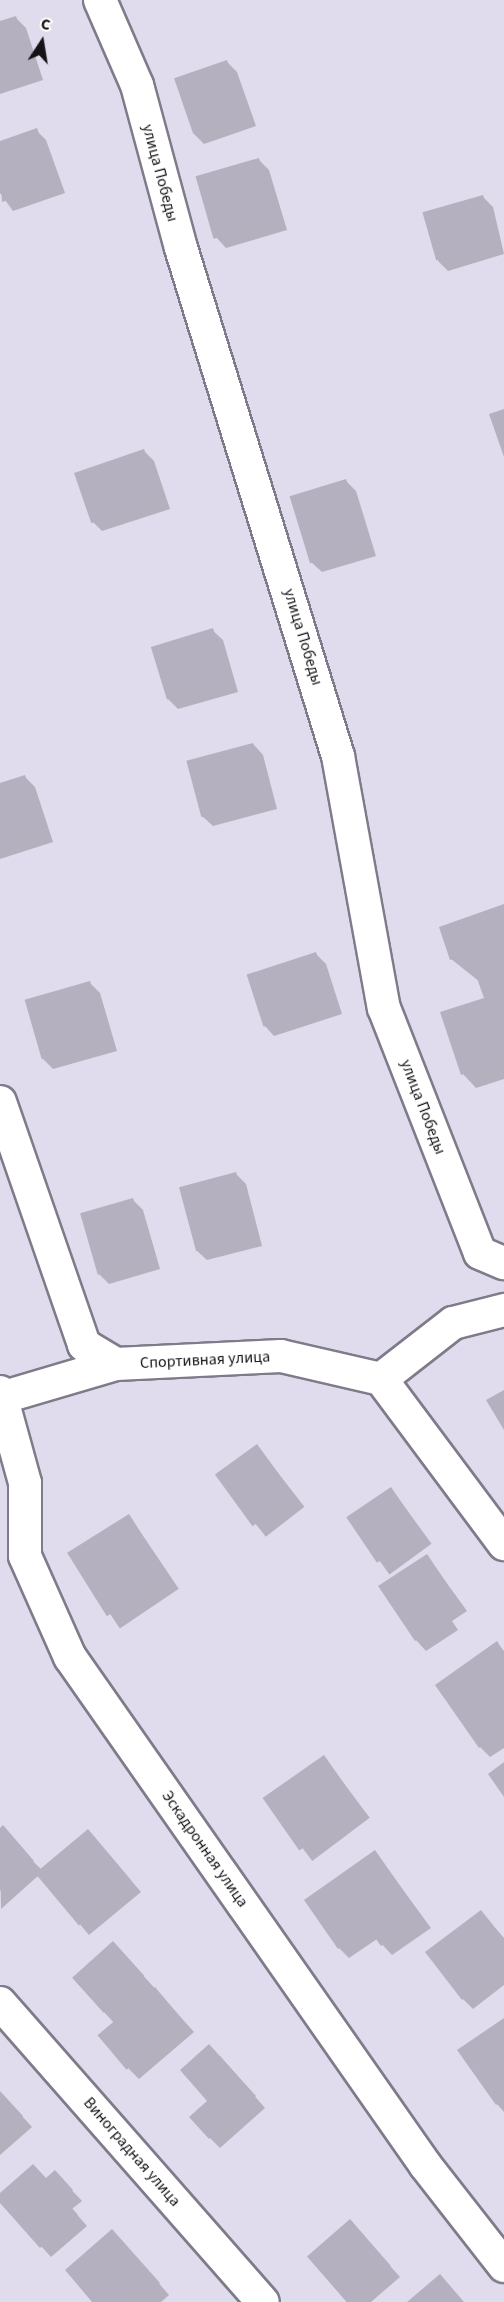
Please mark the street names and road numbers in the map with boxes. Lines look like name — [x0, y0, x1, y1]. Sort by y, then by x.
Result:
street label: улица Победы — [138, 122, 182, 224]
street label: улица Победы — [279, 586, 327, 688]
street label: улица Победы — [396, 1057, 450, 1157]
street label: Спортивная улица — [139, 1347, 271, 1373]
street label: Эскадронная улица — [158, 1787, 252, 1911]
street label: Виноградная улица — [79, 2093, 185, 2211]

